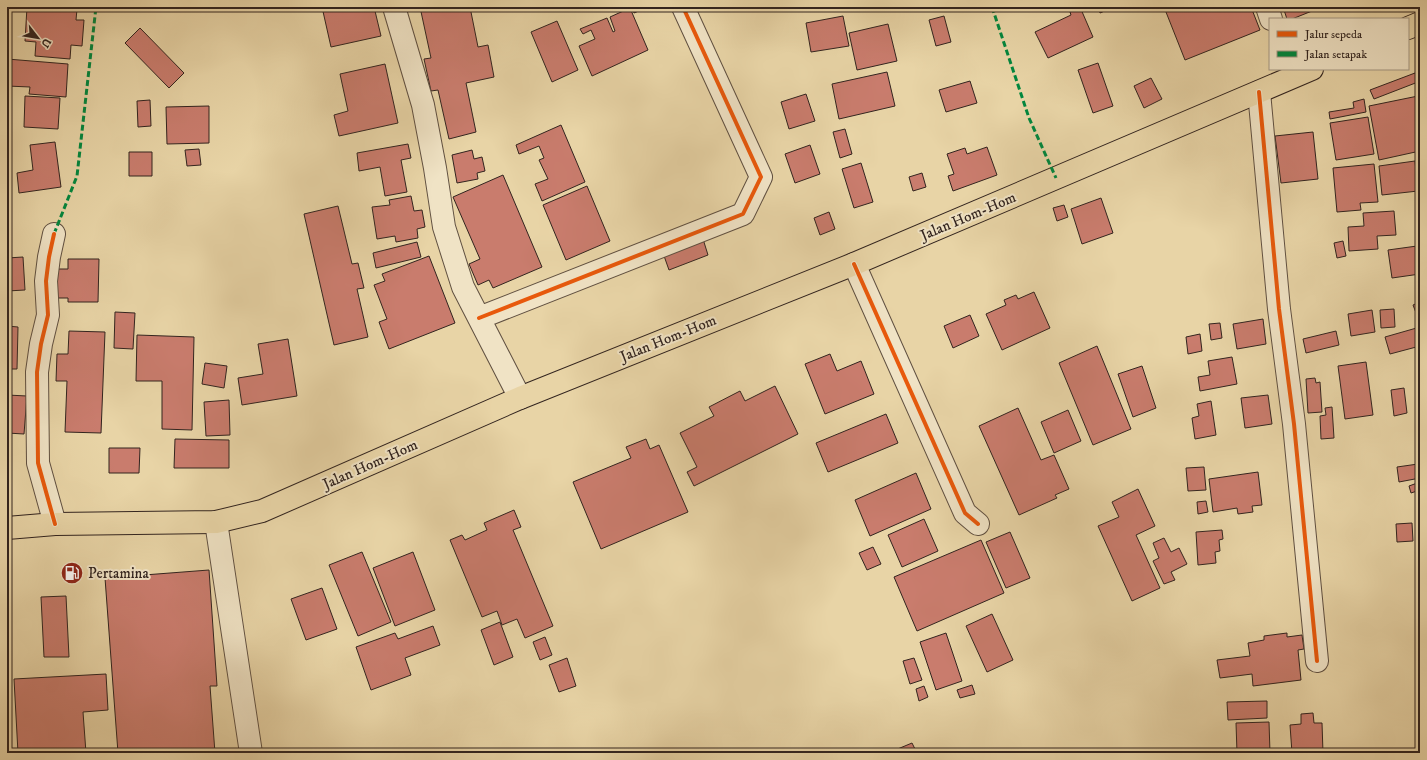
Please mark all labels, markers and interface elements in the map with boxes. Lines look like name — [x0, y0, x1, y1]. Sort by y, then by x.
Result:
north arrow — [18, 18, 58, 58]
legend — [1269, 18, 1409, 70]
text: Jalur sepeda — [1304, 27, 1363, 42]
text: U — [37, 35, 54, 50]
text: Jalan setapak — [1304, 47, 1367, 62]
street label: Jalan Hom-Hom — [916, 188, 1019, 246]
street label: Jalan Hom-Hom — [616, 311, 719, 367]
street label: Jalan Hom-Hom — [318, 435, 421, 495]
fuel station icon: Pertamina — [59, 560, 85, 586]
place label: Pertamina — [88, 564, 149, 583]

